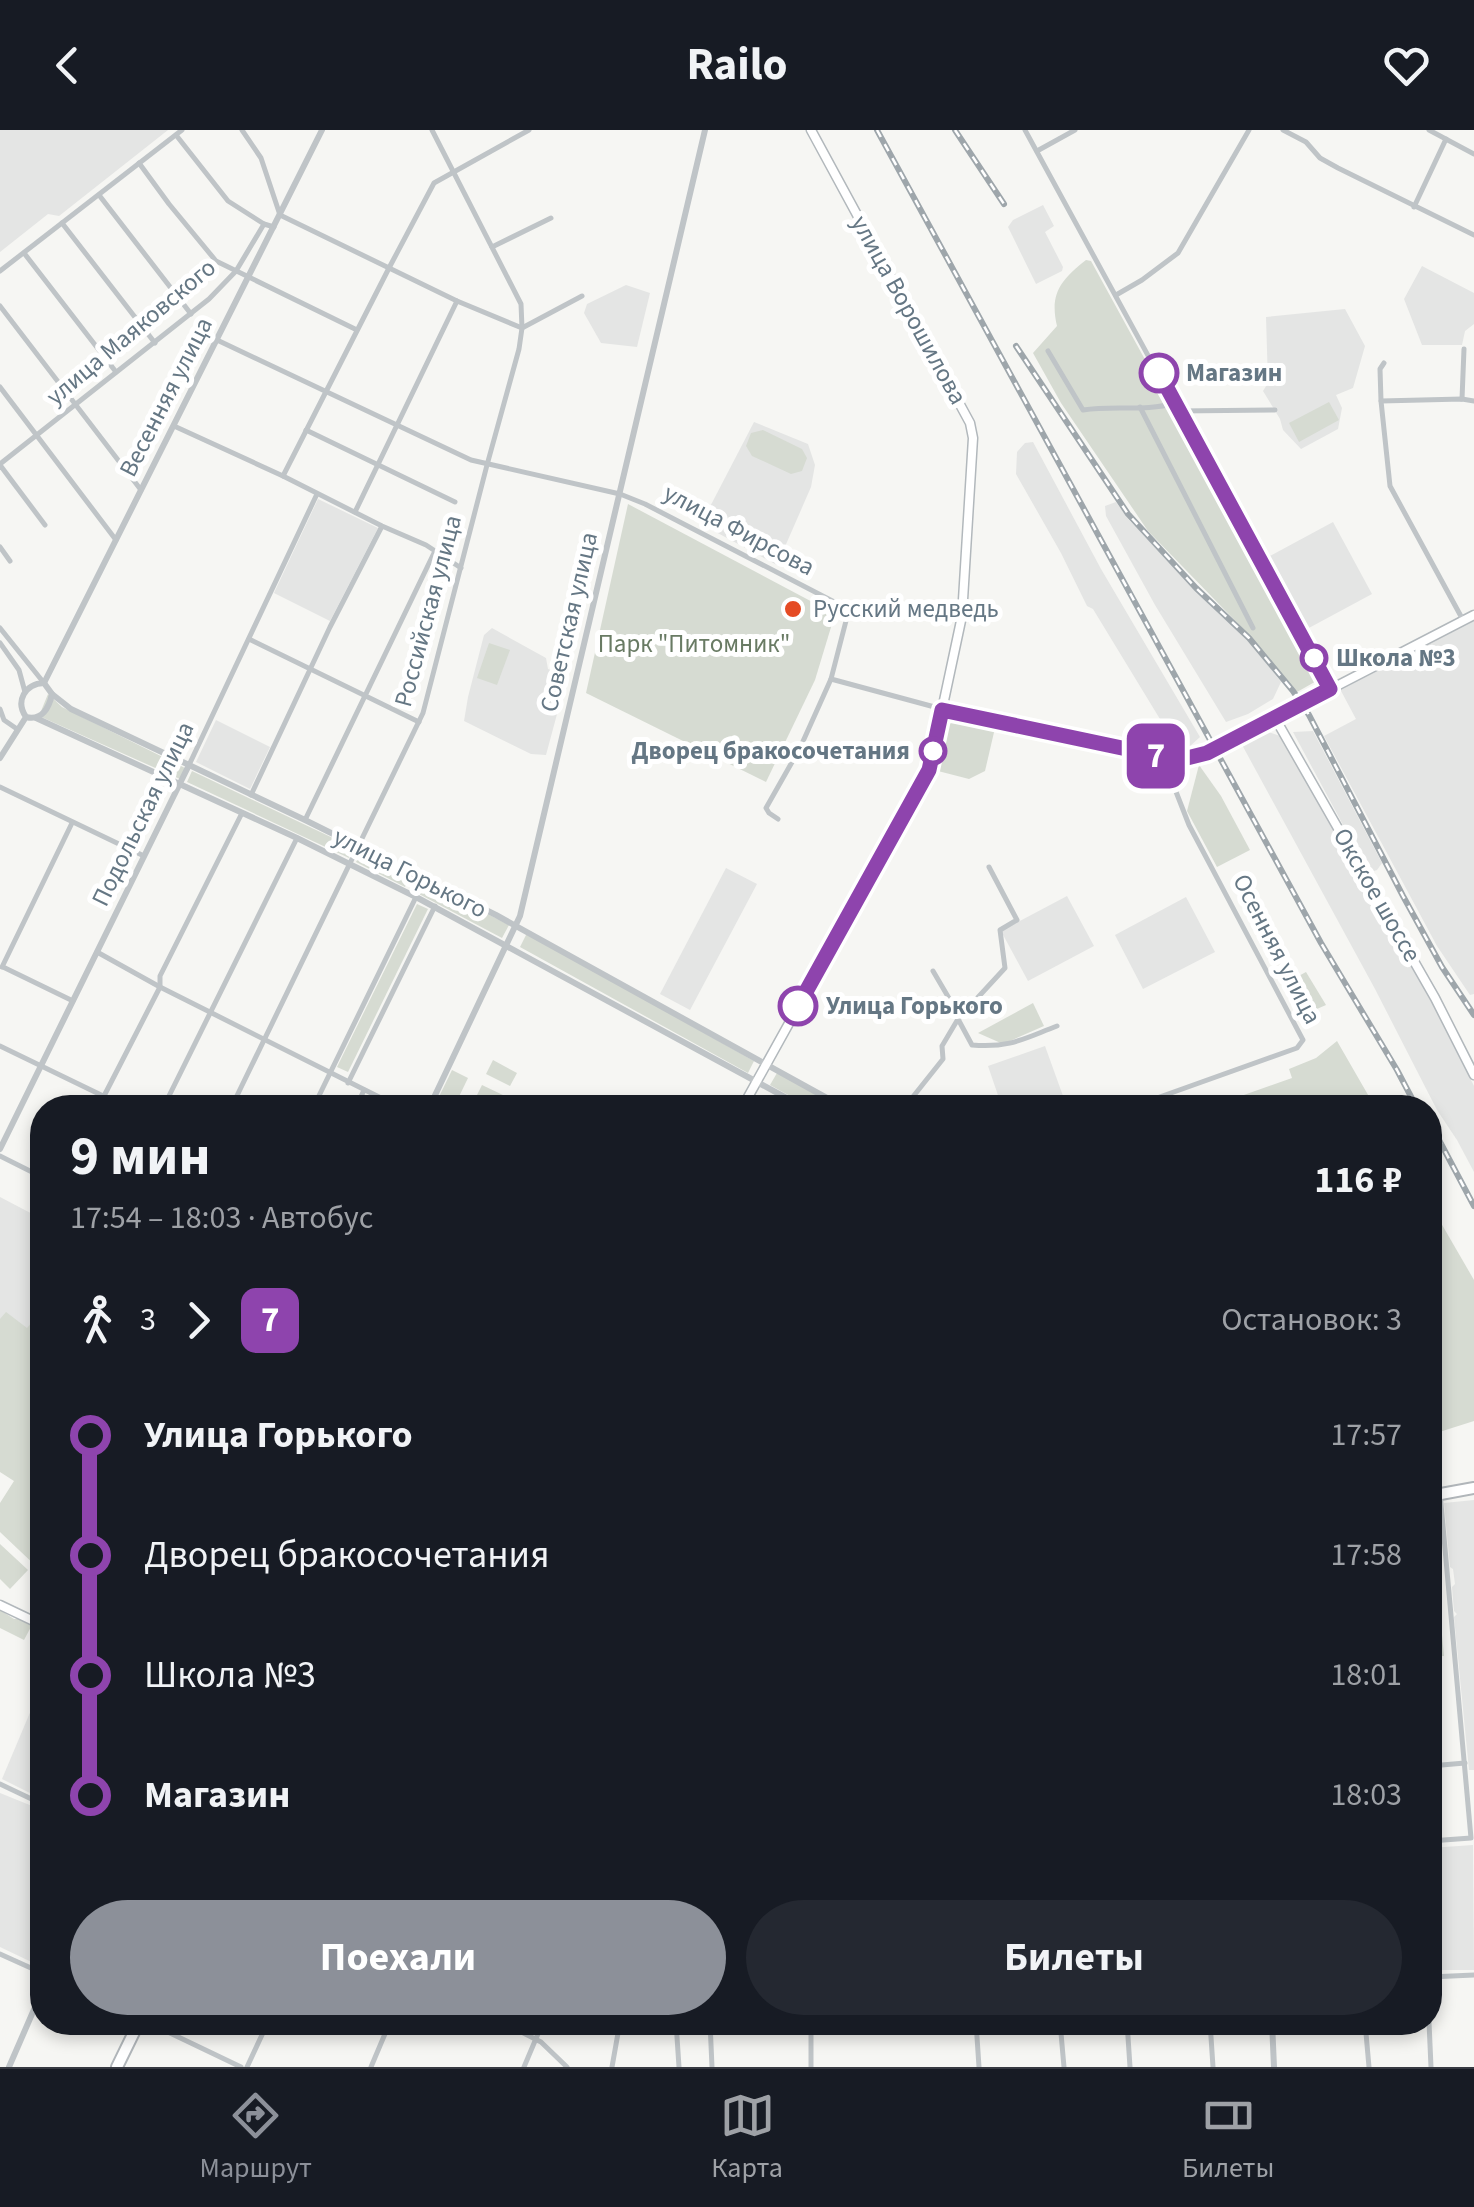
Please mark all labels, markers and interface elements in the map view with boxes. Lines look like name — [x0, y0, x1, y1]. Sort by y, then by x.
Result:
text: Railo — [686, 33, 788, 97]
icon: back — [40, 38, 95, 93]
icon: heart — [1379, 38, 1434, 93]
street label: улица Ворошилова — [842, 209, 976, 411]
street label: улица Маяковского — [38, 250, 224, 414]
street label: Весенняя улица — [110, 311, 222, 483]
marker: Магазин — [1140, 354, 1178, 392]
place label: Магазин — [1186, 355, 1282, 391]
street label: улица Фирсова — [657, 475, 821, 585]
street label: Российская улица — [385, 511, 471, 711]
street label: Советская улица — [531, 529, 607, 715]
place label: Русский медведь — [813, 591, 999, 627]
marker: Русский медведь — [782, 598, 804, 620]
park label: Парк "Питомник" — [598, 626, 790, 662]
place label: Школа №3 — [1336, 640, 1456, 676]
marker: Школа №3 — [1301, 645, 1327, 671]
street label: Подольская улица — [83, 715, 203, 913]
line badge: 7 — [1124, 724, 1188, 788]
text: 7 — [1147, 731, 1165, 781]
place label: Дворец бракосочетания — [631, 733, 910, 769]
marker: Дворец бракосочетания — [920, 738, 946, 764]
street label: улица Горького — [327, 819, 493, 927]
street label: Окское шоссе — [1324, 821, 1430, 969]
street label: Осенняя улица — [1224, 868, 1330, 1030]
marker: Улица Горького — [779, 987, 817, 1025]
place label: Улица Горького — [826, 988, 1003, 1024]
text: 9 мин — [70, 1118, 210, 1196]
text: 116 ₽ — [1314, 1153, 1402, 1207]
text: 17:54 – 18:03 · Автобус — [70, 1195, 373, 1241]
icon: walk — [70, 1293, 125, 1348]
icon: forward — [171, 1293, 226, 1348]
text: 7 — [261, 1295, 279, 1345]
text: 3 — [140, 1297, 156, 1343]
text: Остановок: 3 — [1221, 1297, 1402, 1343]
text: Улица Горького — [144, 1408, 413, 1462]
text: 17:57 — [1330, 1412, 1402, 1458]
text: Дворец бракосочетания — [144, 1528, 550, 1582]
text: 17:58 — [1330, 1532, 1402, 1578]
text: Школа №3 — [144, 1648, 316, 1702]
text: 18:01 — [1330, 1652, 1402, 1698]
text: Магазин — [144, 1768, 290, 1822]
text: 18:03 — [1330, 1772, 1402, 1818]
button: Поехали — [70, 1900, 726, 2015]
button: Билеты — [746, 1900, 1402, 2015]
tab: Маршрут — [200, 2088, 312, 2188]
tab: Карта — [711, 2088, 783, 2188]
tab: Билеты — [1182, 2088, 1274, 2188]

